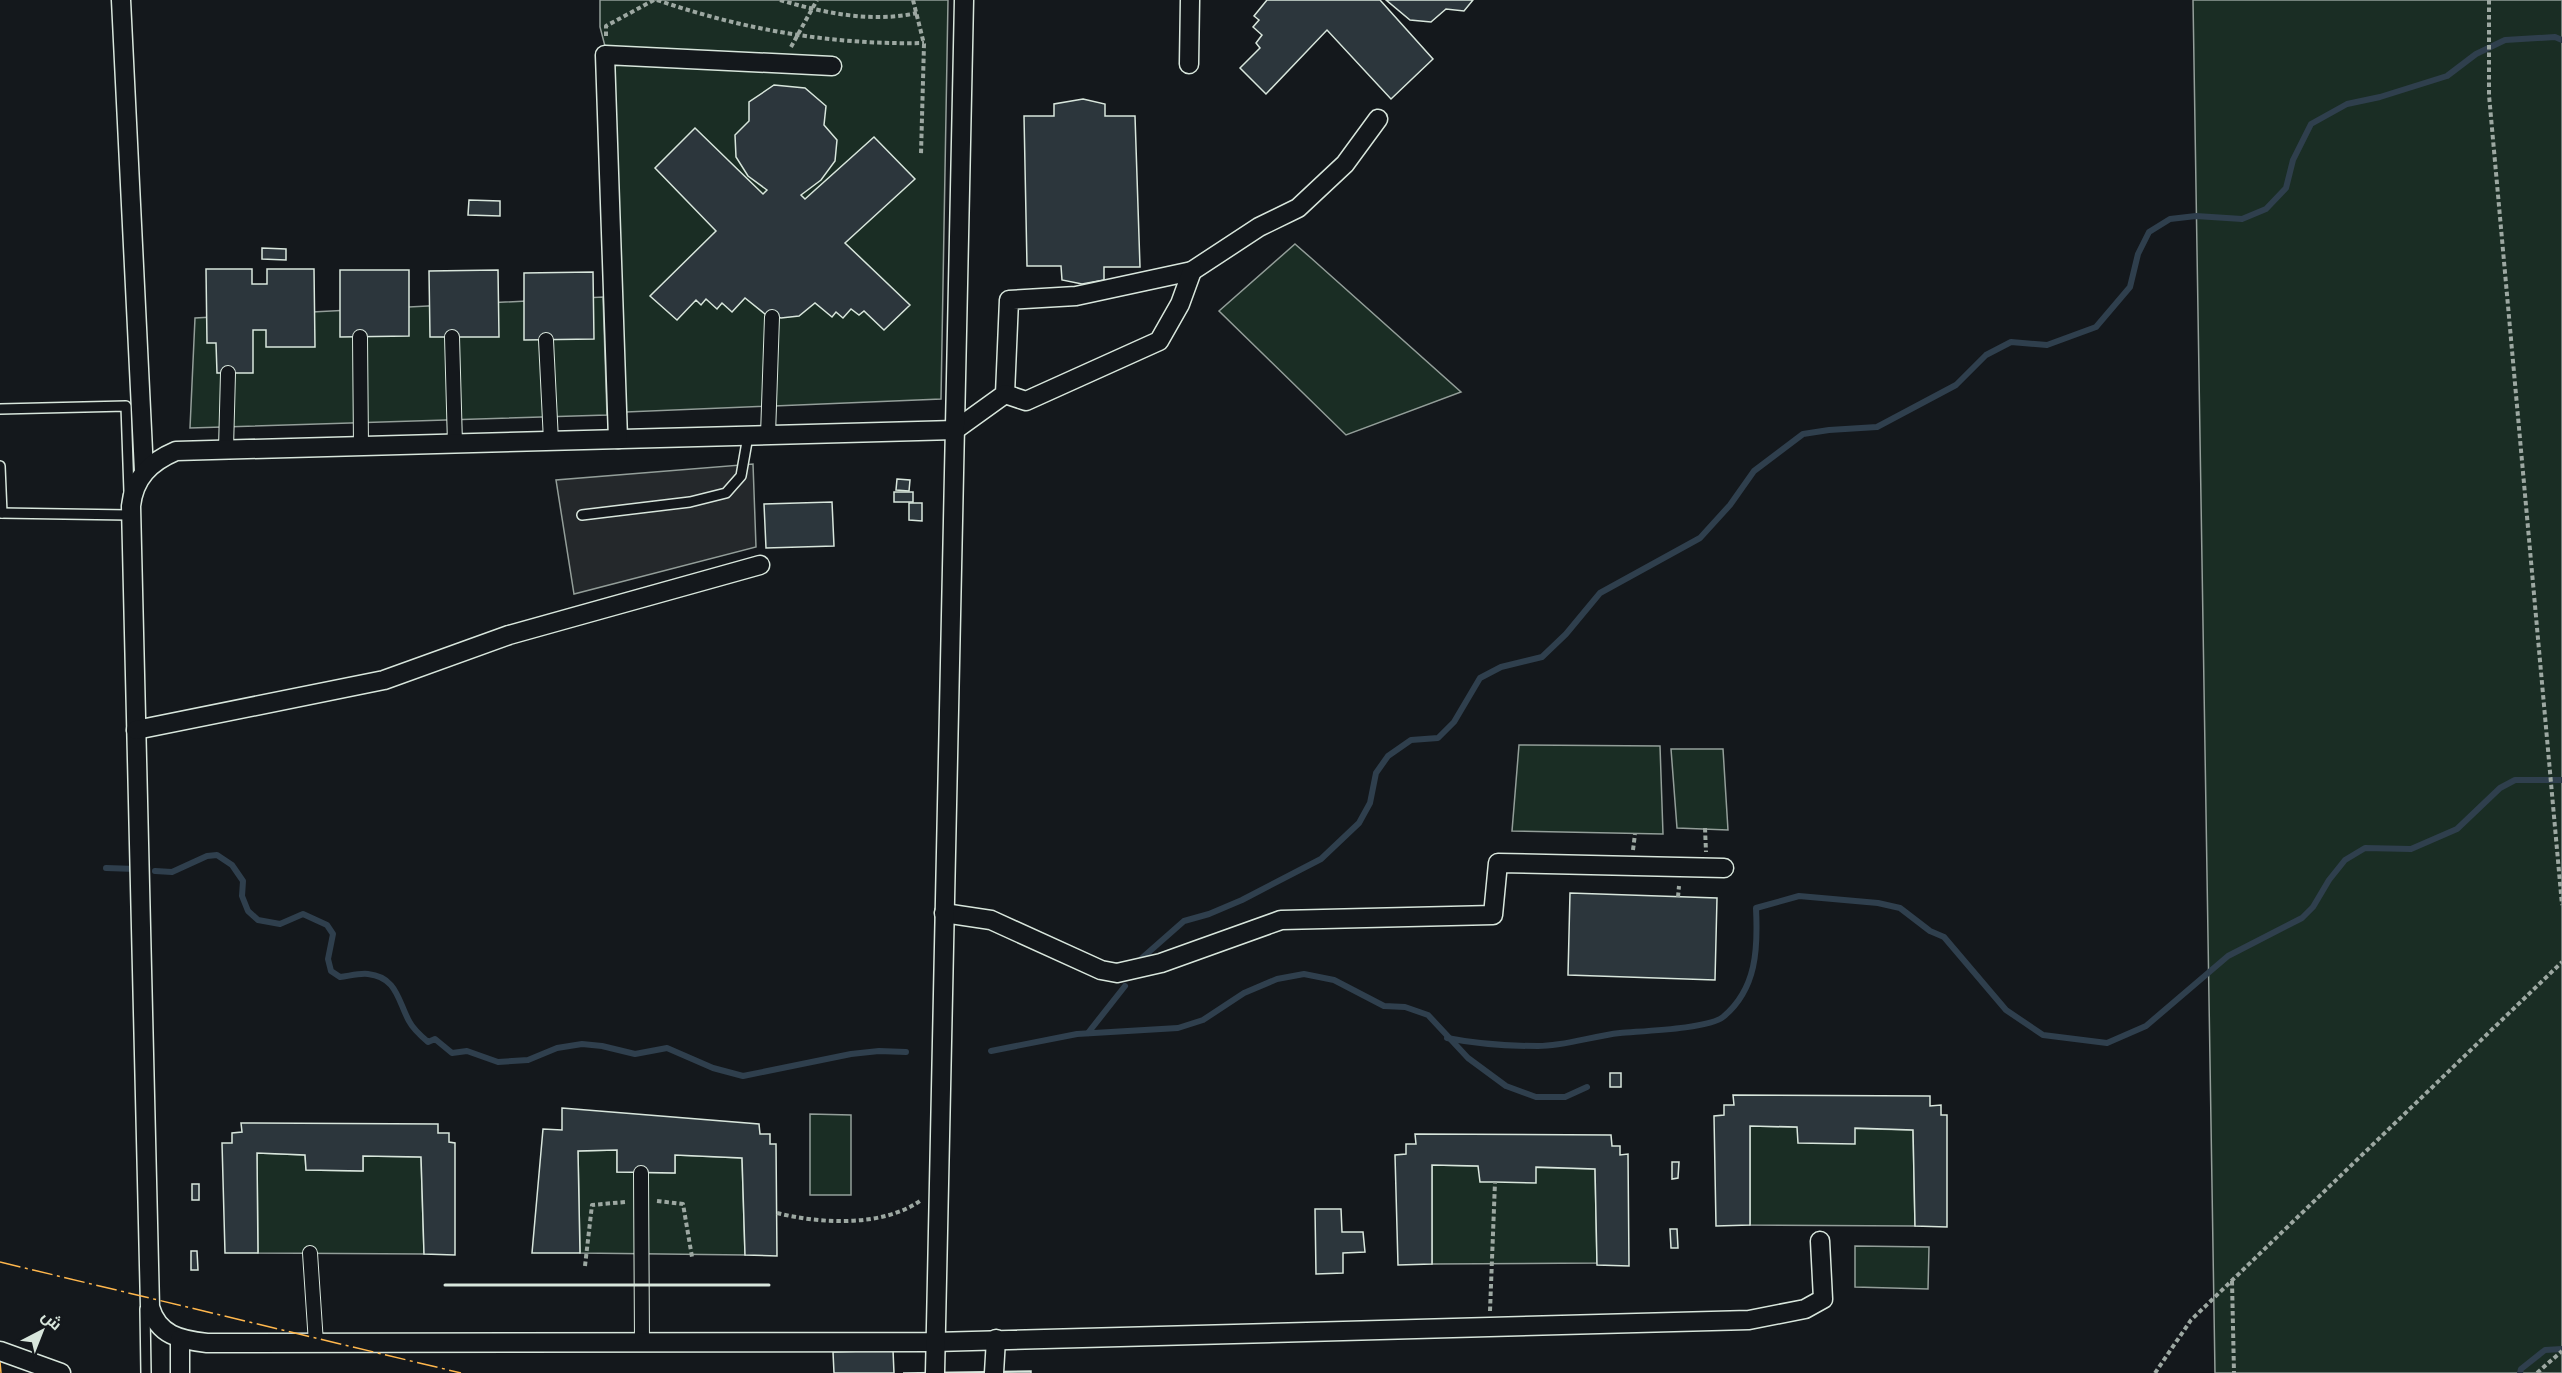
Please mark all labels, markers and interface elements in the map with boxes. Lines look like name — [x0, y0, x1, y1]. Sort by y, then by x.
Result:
north arrow — [12, 1301, 72, 1361]
text: ش — [38, 1306, 66, 1334]

